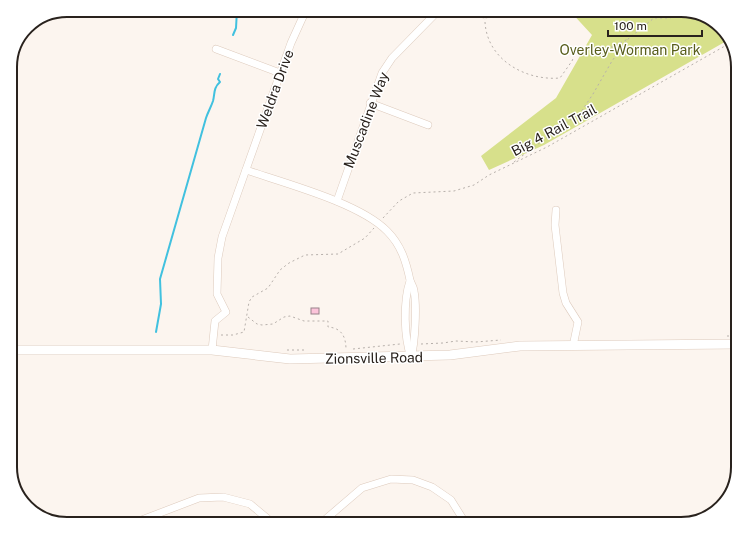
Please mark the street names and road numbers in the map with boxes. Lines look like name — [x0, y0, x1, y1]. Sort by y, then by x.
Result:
street label: Weldra Drive — [253, 47, 297, 131]
street label: Muscadine Way — [340, 69, 392, 170]
street label: Big 4 Rail Trail — [509, 101, 599, 159]
street label: Zionsville Road — [325, 349, 423, 367]

